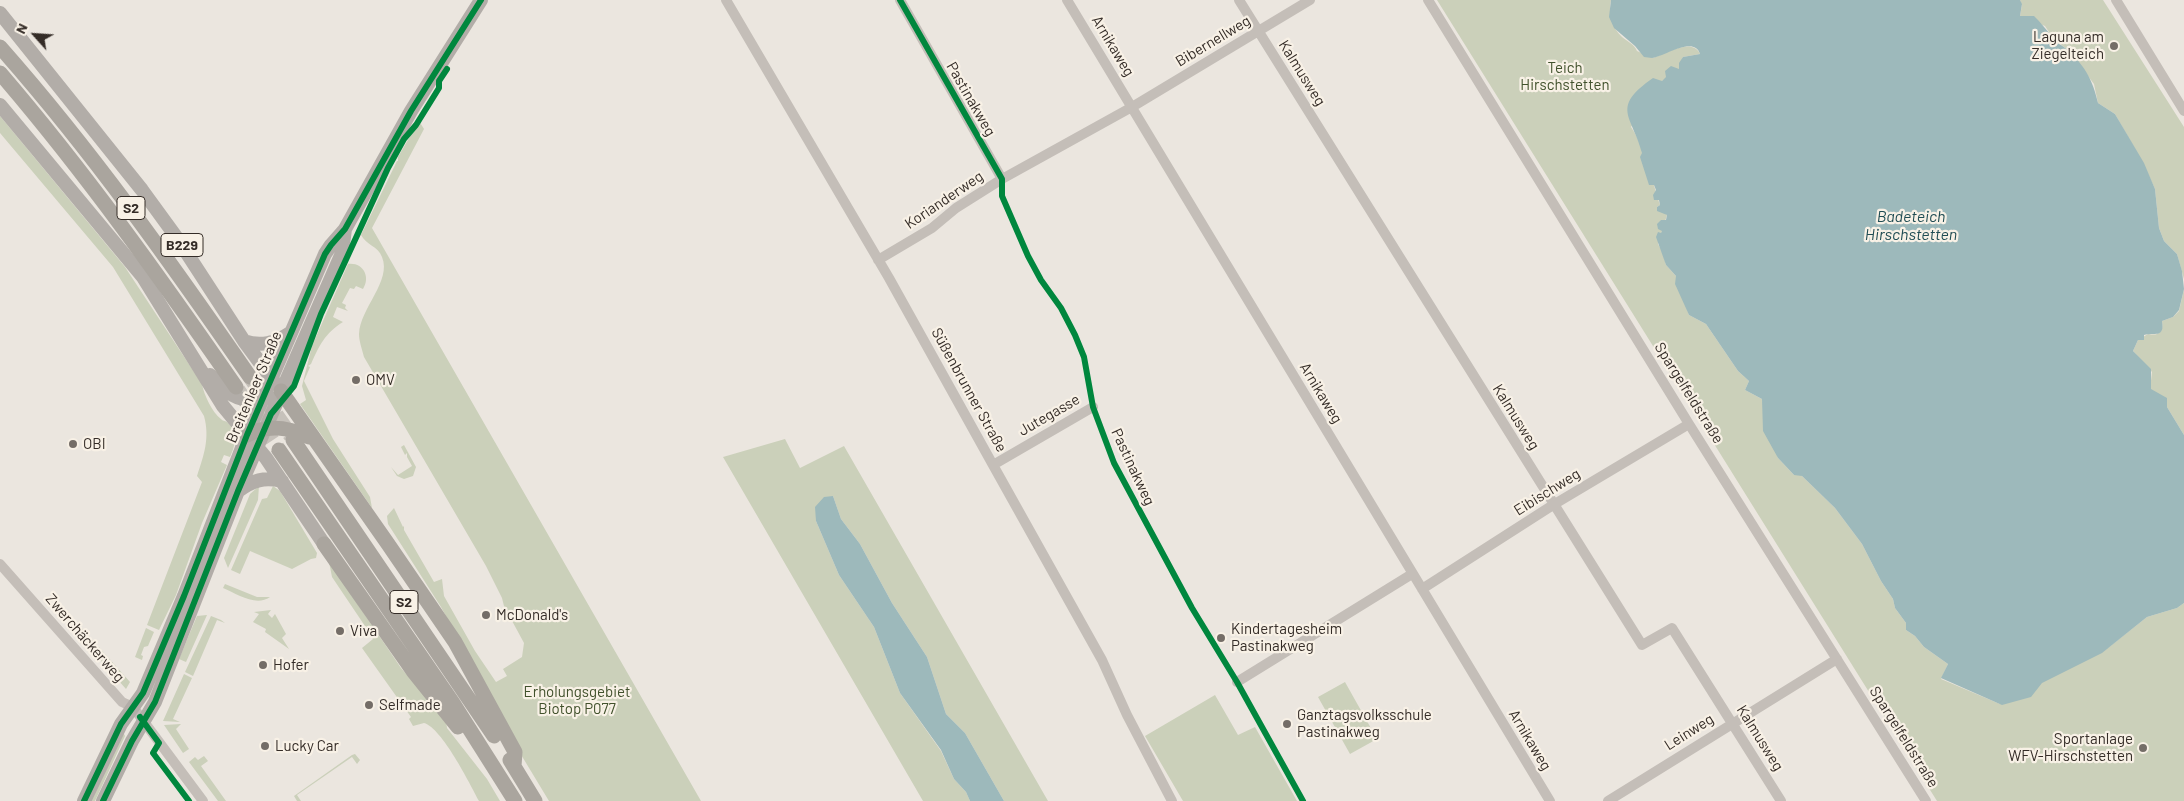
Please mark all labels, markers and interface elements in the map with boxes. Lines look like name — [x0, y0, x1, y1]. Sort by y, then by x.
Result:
north arrow — [10, 10, 60, 60]
street label: Arnikaweg — [1088, 12, 1138, 80]
street label: Bibernellweg — [1172, 12, 1254, 70]
text: N — [11, 20, 31, 36]
place label: Laguna am Ziegelteich — [2032, 28, 2104, 63]
street label: Kalmusweg — [1275, 37, 1329, 109]
marker: Laguna am Ziegelteich — [2108, 40, 2120, 52]
street label: Pastinakweg — [942, 59, 1000, 139]
park label: Teich Hirschstetten — [1520, 59, 1610, 94]
street label: Korianderweg — [901, 167, 987, 233]
road number: S2 — [117, 197, 145, 220]
water label: Badeteich Hirschstetten — [1865, 207, 1957, 245]
road number: B229 — [161, 234, 203, 256]
street label: Süßenbrunner Straße — [927, 325, 1011, 455]
street label: Breitenleer Straße — [222, 328, 286, 446]
street label: Spargelfeldstraße — [1651, 339, 1727, 447]
street label: Arnikaweg — [1296, 359, 1346, 427]
place label: OMV — [366, 371, 395, 389]
marker: OMV — [350, 374, 362, 386]
street label: Kalmusweg — [1489, 381, 1543, 453]
street label: Jutegasse — [1015, 390, 1083, 440]
street label: Pastinakweg — [1107, 426, 1159, 508]
place label: OBI — [83, 435, 106, 453]
marker: OBI — [67, 438, 79, 450]
street label: Eibischweg — [1511, 465, 1583, 519]
street label: Zwerchäckerweg — [42, 590, 128, 686]
road number: S2 — [390, 590, 418, 614]
place label: McDonald's — [496, 606, 568, 624]
marker: McDonald's — [480, 609, 492, 621]
place label: Kindertagesheim Pastinakweg — [1231, 620, 1342, 655]
place label: Viva — [350, 622, 377, 640]
marker: Viva — [334, 625, 346, 637]
marker: Kindertagesheim Pastinakweg — [1215, 632, 1227, 644]
place label: Hofer — [273, 656, 309, 674]
marker: Hofer — [257, 659, 269, 671]
park label: Erholungsgebiet Biotop P077 — [524, 683, 630, 718]
street label: Spargelfeldstraße — [1866, 683, 1942, 791]
place label: Selfmade — [379, 696, 441, 714]
marker: Selfmade — [363, 699, 375, 711]
street label: Kalmusweg — [1733, 702, 1787, 774]
place label: Ganztagsvolksschule Pastinakweg — [1297, 706, 1432, 741]
street label: Arnikaweg — [1505, 706, 1555, 774]
street label: Leinweg — [1661, 710, 1717, 754]
marker: Ganztagsvolksschule Pastinakweg — [1281, 718, 1293, 730]
place label: Sportanlage WFV-Hirschstetten — [2008, 730, 2133, 765]
place label: Lucky Car — [275, 737, 339, 755]
marker: Lucky Car — [259, 740, 271, 752]
marker: Sportanlage WFV-Hirschstetten — [2137, 742, 2149, 754]

